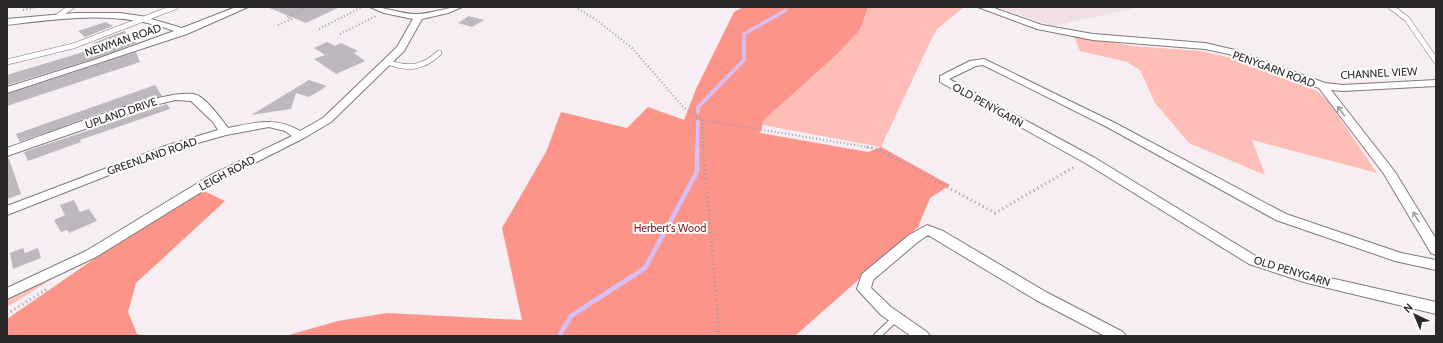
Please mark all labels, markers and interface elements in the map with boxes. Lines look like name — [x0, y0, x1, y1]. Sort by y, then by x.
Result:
street label: NEWMAN ROAD — [83, 20, 163, 60]
street label: PENYGARN ROAD — [1231, 48, 1317, 90]
street label: CHANNEL VIEW — [1340, 64, 1418, 82]
street label: OLD PENYGARN — [950, 80, 1026, 130]
street label: UPLAND DRIVE — [83, 94, 159, 132]
one-way arrow — [1337, 105, 1346, 116]
street label: GREENLAND ROAD — [105, 134, 199, 178]
street label: LEIGH ROAD — [196, 152, 258, 194]
one-way arrow — [1412, 212, 1420, 223]
park label: Herbert's Wood — [634, 221, 706, 235]
street label: OLD PENYGARN — [1252, 253, 1332, 289]
north arrow — [1395, 295, 1435, 335]
text: N — [1400, 300, 1416, 316]

